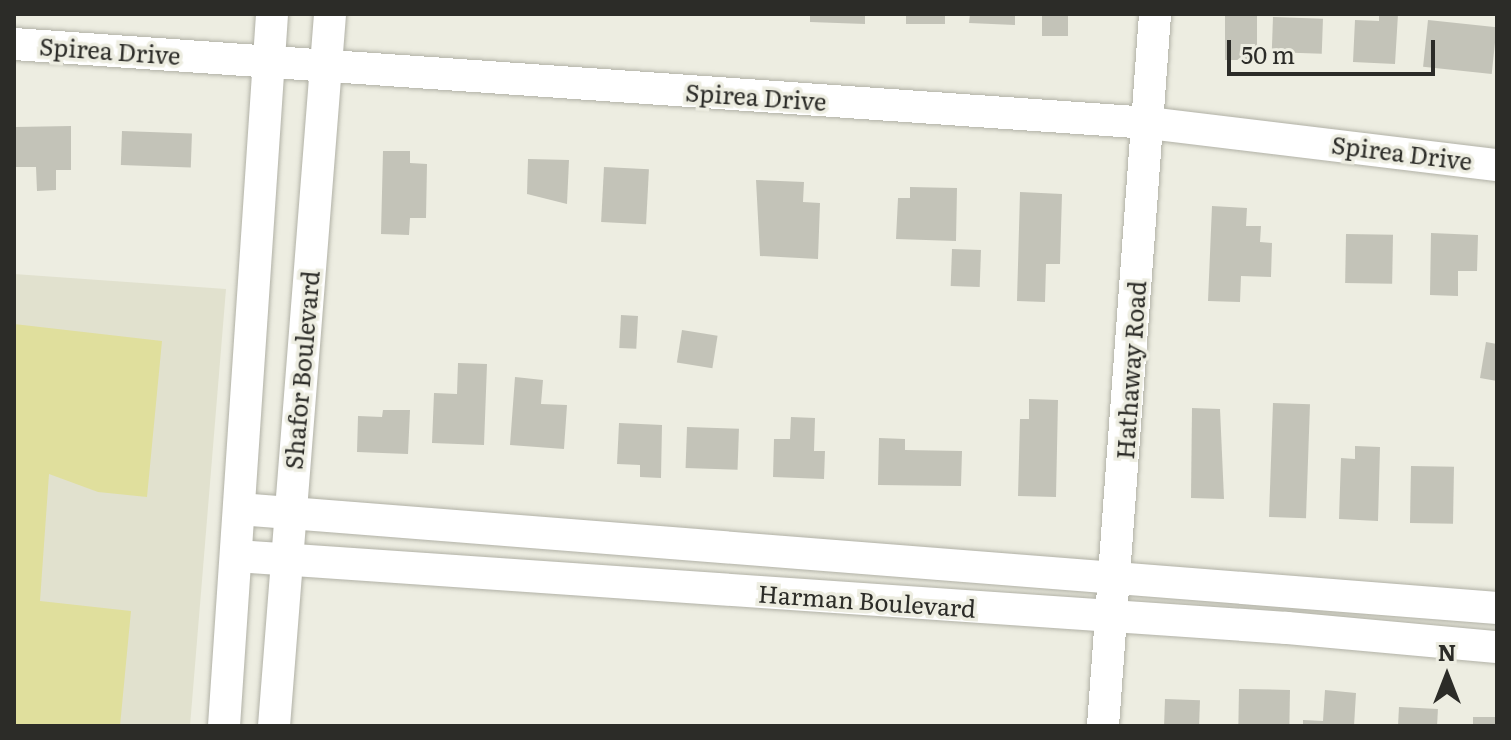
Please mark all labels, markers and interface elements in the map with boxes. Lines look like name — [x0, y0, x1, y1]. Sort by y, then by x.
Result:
scale bar — [1231, 24, 1439, 74]
street label: Spirea Drive — [38, 31, 182, 69]
text: 50 m — [1241, 36, 1295, 71]
street label: Spirea Drive — [684, 77, 828, 115]
street label: Spirea Drive — [1330, 129, 1474, 175]
street label: Shafor Boulevard — [278, 269, 324, 471]
street label: Hathaway Road — [1109, 280, 1151, 460]
street label: Harman Boulevard — [757, 578, 977, 622]
text: N — [1438, 635, 1456, 668]
north arrow — [1407, 636, 1487, 716]

